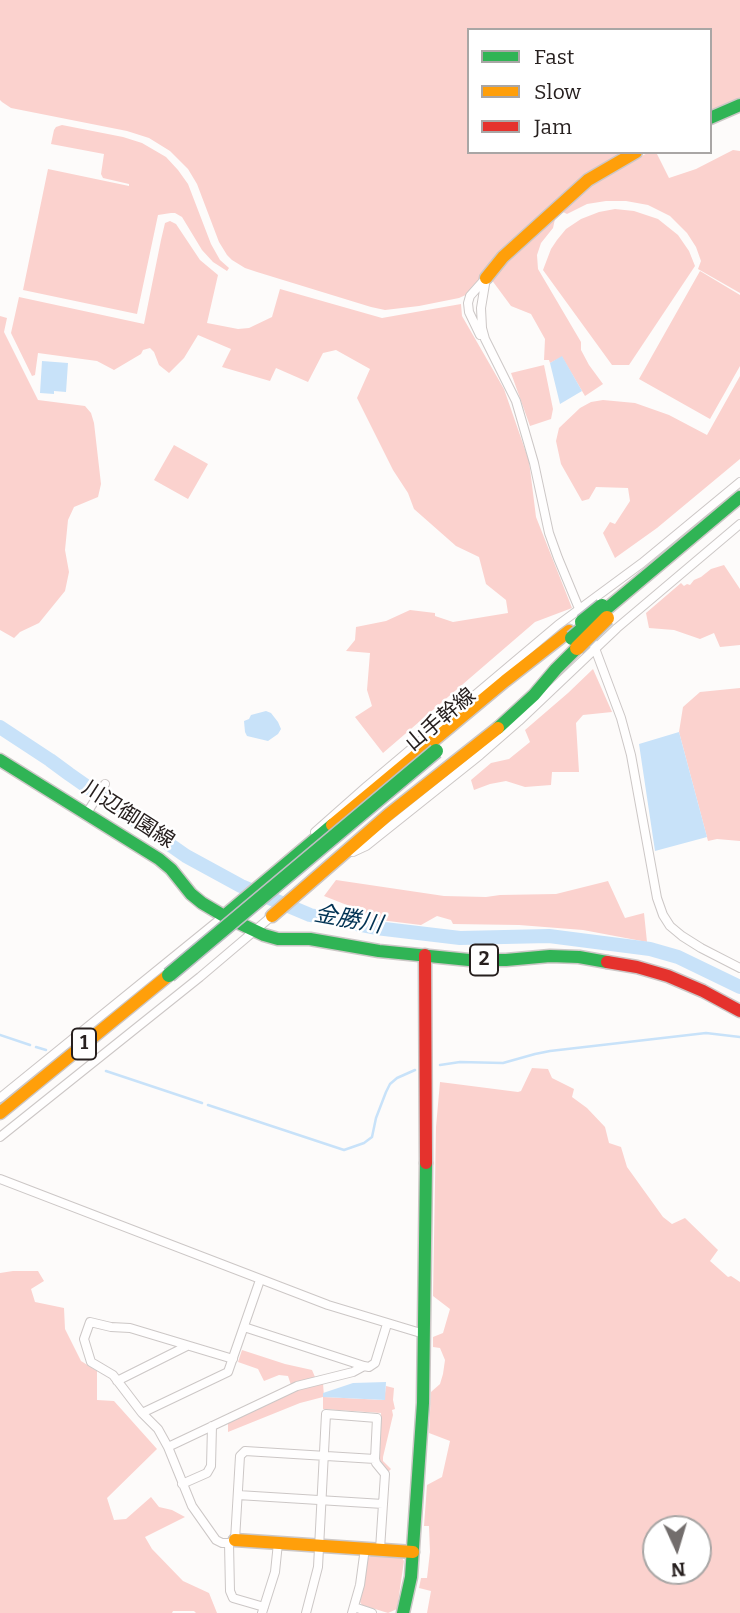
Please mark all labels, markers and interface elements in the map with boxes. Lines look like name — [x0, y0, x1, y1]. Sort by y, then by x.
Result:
legend — [467, 28, 712, 154]
text: Fast — [534, 44, 574, 70]
text: Slow — [534, 79, 581, 105]
text: Jam — [534, 114, 572, 140]
street label: 山手幹線 — [401, 683, 481, 757]
street label: 川辺御園線 — [77, 776, 179, 854]
water label: 金勝川 — [312, 900, 384, 940]
road number: 2 — [470, 944, 498, 976]
road number: 1 — [72, 1028, 96, 1060]
north arrow — [642, 1515, 712, 1585]
text: N — [670, 1557, 686, 1581]

